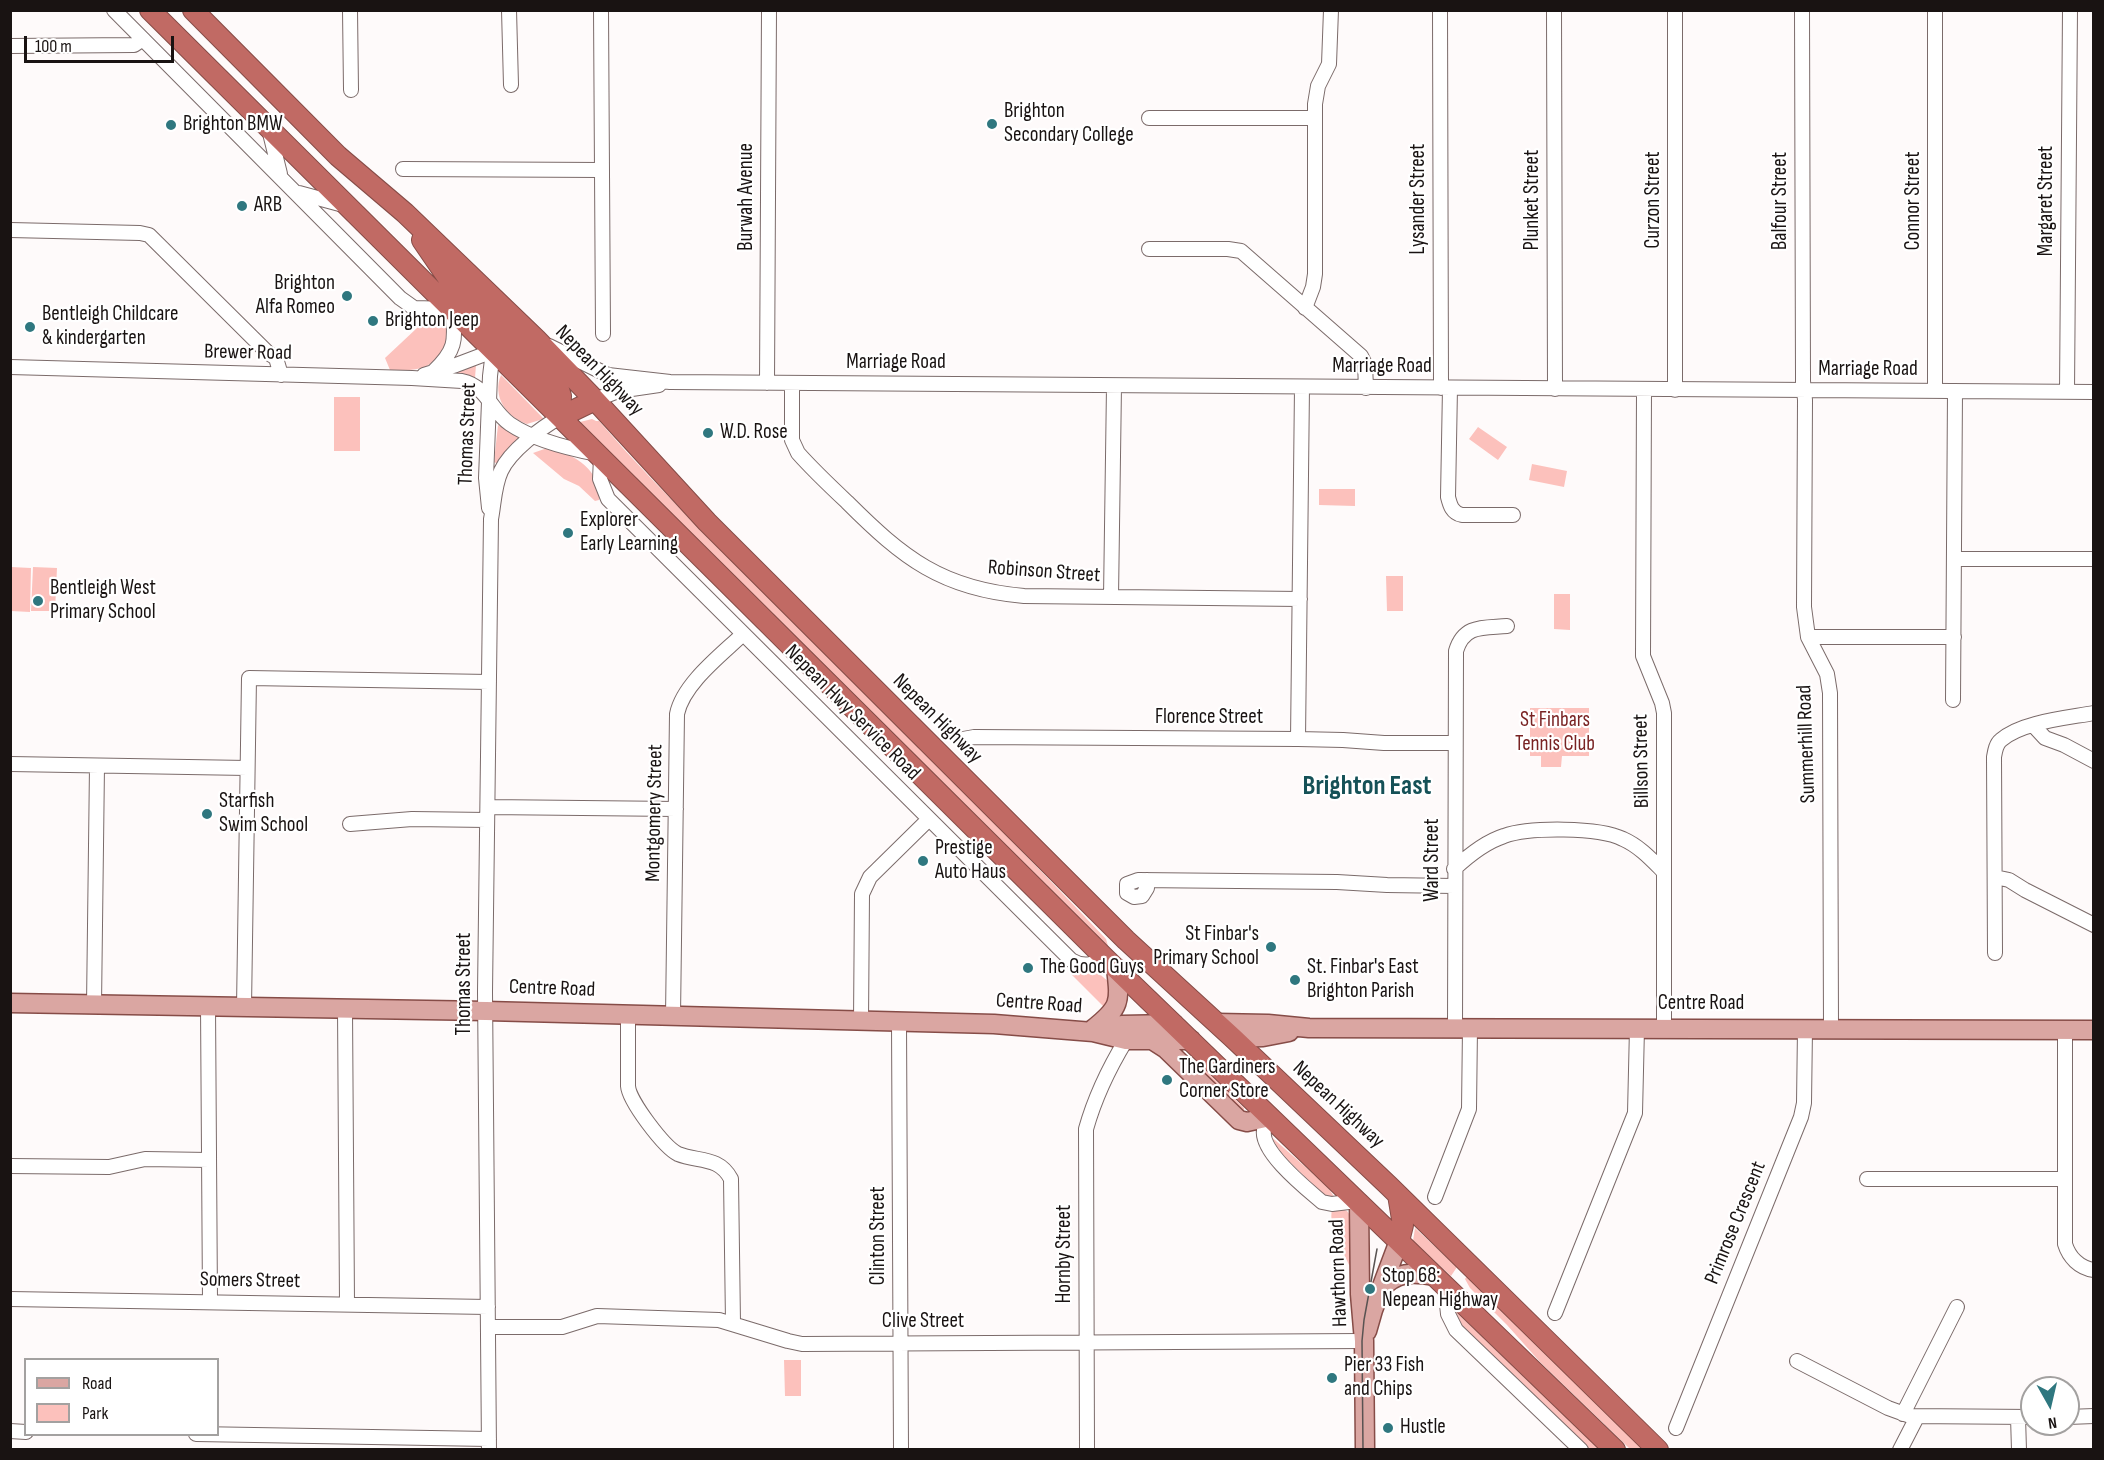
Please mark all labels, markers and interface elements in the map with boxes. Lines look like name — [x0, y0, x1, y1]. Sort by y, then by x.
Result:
scale bar — [27, 24, 177, 62]
text: 100 m — [35, 36, 72, 57]
place label: Brighton Secondary College — [1004, 99, 1134, 149]
place label: Brighton BMW — [183, 112, 283, 138]
marker: Brighton Secondary College — [985, 117, 999, 131]
marker: Brighton BMW — [164, 118, 178, 132]
street label: Burwah Avenue — [734, 143, 760, 251]
street label: Lysander Street — [1406, 144, 1432, 254]
street label: Margaret Street — [2034, 146, 2060, 256]
street label: Plunket Street — [1520, 150, 1546, 250]
street label: Curzon Street — [1641, 151, 1667, 249]
street label: Connor Street — [1901, 151, 1927, 251]
street label: Balfour Street — [1768, 152, 1794, 250]
place label: ARB — [254, 193, 282, 219]
marker: ARB — [235, 199, 249, 213]
place label: Brighton Alfa Romeo — [256, 271, 335, 321]
marker: Brighton Alfa Romeo — [340, 289, 354, 303]
place label: Bentleigh Childcare & kindergarten — [42, 302, 178, 352]
place label: Brighton Jeep — [385, 308, 479, 334]
marker: Brighton Jeep — [366, 314, 380, 328]
marker: Bentleigh Childcare & kindergarten — [23, 320, 37, 334]
street label: Nepean Highway — [550, 320, 648, 422]
street label: Brewer Road — [204, 340, 292, 366]
street label: Marriage Road — [846, 350, 946, 376]
street label: Marriage Road — [1332, 354, 1432, 380]
street label: Marriage Road — [1818, 357, 1918, 383]
street label: Thomas Street — [454, 382, 482, 486]
place label: W.D. Rose — [720, 420, 788, 446]
marker: W.D. Rose — [701, 426, 715, 440]
place label: Explorer Early Learning — [580, 508, 678, 558]
marker: Explorer Early Learning — [561, 526, 575, 540]
street label: Robinson Street — [987, 556, 1101, 588]
place label: Bentleigh West Primary School — [50, 576, 156, 626]
marker: Bentleigh West Primary School — [31, 594, 45, 608]
street label: Nepean Hwy Service Road — [779, 640, 925, 786]
street label: Nepean Highway — [887, 669, 987, 769]
street label: Summerhill Road — [1792, 684, 1822, 804]
street label: Florence Street — [1155, 705, 1263, 731]
park label: St Finbars Tennis Club — [1515, 708, 1595, 758]
street label: Billson Street — [1629, 714, 1655, 808]
street label: Montgomery Street — [641, 744, 669, 882]
district label: Brighton East — [1303, 771, 1431, 803]
place label: Starfish Swim School — [219, 789, 308, 839]
marker: Starfish Swim School — [200, 807, 214, 821]
street label: Ward Street — [1420, 818, 1446, 902]
place label: Prestige Auto Haus — [935, 836, 1006, 886]
marker: Prestige Auto Haus — [916, 854, 930, 868]
place label: St Finbar's Primary School — [1153, 922, 1259, 972]
street label: Thomas Street — [452, 933, 478, 1035]
marker: St Finbar's Primary School — [1264, 940, 1278, 954]
place label: The Good Guys — [1040, 955, 1144, 981]
place label: St. Finbar's East Brighton Parish — [1307, 955, 1419, 1005]
marker: The Good Guys — [1021, 961, 1035, 975]
marker: St. Finbar's East Brighton Parish — [1288, 973, 1302, 987]
street label: Centre Road — [508, 975, 596, 1003]
street label: Centre Road — [995, 988, 1083, 1020]
street label: Centre Road — [1658, 991, 1744, 1017]
place label: The Gardiners Corner Store — [1179, 1055, 1276, 1105]
street label: Nepean Highway — [1287, 1056, 1389, 1154]
marker: The Gardiners Corner Store — [1160, 1073, 1174, 1087]
street label: Primrose Crescent — [1700, 1158, 1772, 1288]
street label: Clinton Street — [866, 1186, 892, 1286]
street label: Hornby Street — [1052, 1205, 1078, 1303]
street label: Hawthorn Road — [1325, 1219, 1353, 1327]
place label: Stop 68: Nepean Highway — [1382, 1264, 1498, 1314]
street label: Somers Street — [200, 1268, 300, 1294]
marker: Stop 68: Nepean Highway — [1363, 1282, 1377, 1296]
street label: Clive Street — [882, 1309, 964, 1335]
place label: Pier 33 Fish and Chips — [1344, 1353, 1424, 1403]
legend — [24, 1358, 219, 1436]
marker: Pier 33 Fish and Chips — [1325, 1371, 1339, 1385]
text: Road — [82, 1373, 112, 1394]
north arrow — [2020, 1376, 2080, 1436]
text: Park — [82, 1403, 108, 1424]
text: N — [2047, 1412, 2058, 1432]
place label: Hustle — [1400, 1415, 1446, 1441]
marker: Hustle — [1381, 1421, 1395, 1435]

